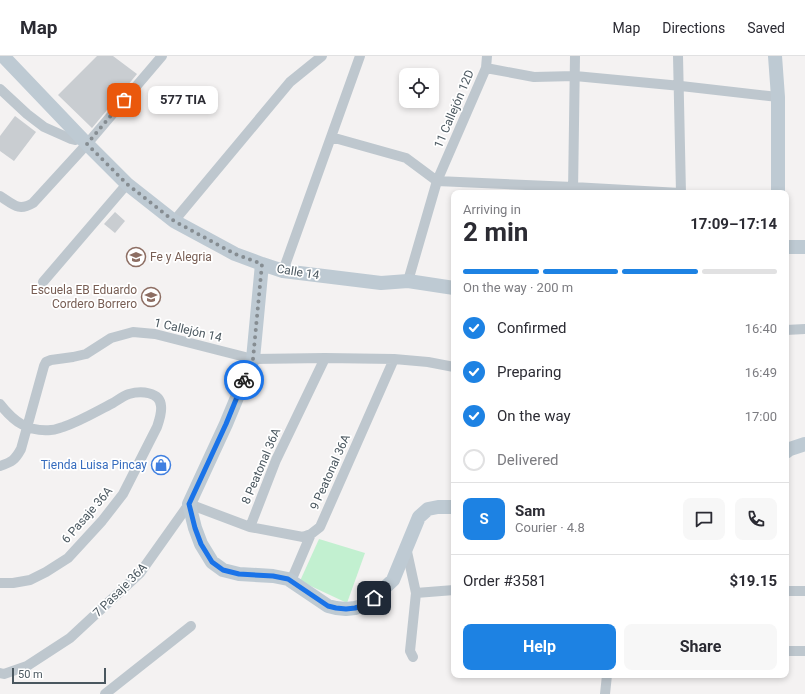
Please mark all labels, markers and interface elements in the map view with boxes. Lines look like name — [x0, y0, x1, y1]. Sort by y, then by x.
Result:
text: Map — [20, 16, 58, 39]
text: Map — [613, 20, 640, 36]
text: Directions — [662, 20, 725, 36]
text: Saved — [747, 20, 785, 36]
map controls — [399, 68, 439, 108]
button: locate — [399, 68, 439, 108]
street label: 11 Callejón 12D — [431, 68, 477, 150]
pin — [107, 83, 141, 117]
callout: 577 TIA — [148, 86, 218, 114]
icon: bag — [113, 89, 135, 111]
text: 577 TIA — [160, 92, 206, 107]
text: Arriving in — [463, 202, 521, 217]
text: 17:09–17:14 — [690, 215, 777, 233]
text: 2 min — [463, 217, 528, 247]
school or university icon: Fe y Alegria — [125, 246, 147, 268]
place label: Fe y Alegria — [150, 250, 212, 264]
street label: Calle 14 — [276, 262, 321, 282]
text: On the way · 200 m — [463, 280, 573, 295]
place label: Escuela EB Eduardo Cordero Borrero — [31, 283, 137, 311]
school or university icon: Escuela EB Eduardo Cordero Borrero — [140, 286, 162, 308]
street label: 1 Callejón 14 — [153, 315, 223, 345]
icon: check — [463, 317, 485, 339]
text: Confirmed — [497, 319, 567, 337]
text: 16:40 — [745, 321, 777, 336]
courier — [224, 360, 264, 400]
icon: check — [463, 361, 485, 383]
text: Preparing — [497, 363, 561, 381]
text: 16:49 — [745, 365, 777, 380]
icon: bike — [233, 369, 255, 391]
icon: check — [463, 405, 485, 427]
text: On the way — [497, 407, 571, 425]
text: 17:00 — [745, 409, 777, 424]
street label: 8 Peatonal 36A — [239, 426, 283, 506]
street label: 9 Peatonal 36A — [307, 432, 353, 512]
text: Delivered — [497, 451, 559, 469]
shop icon: Tienda Luisa Pincay — [150, 454, 172, 476]
place label: Tienda Luisa Pincay — [41, 458, 147, 472]
street label: 6 Pasaje 36A — [59, 484, 115, 546]
button: chat — [683, 498, 725, 540]
button: phone — [735, 498, 777, 540]
text: Sam — [515, 502, 545, 520]
text: S — [479, 510, 489, 528]
text: Courier · 4.8 — [515, 520, 585, 535]
street label: 7 Pasaje 36A — [90, 560, 150, 620]
text: Order #3581 — [463, 572, 546, 590]
text: $19.15 — [730, 572, 777, 590]
pin — [357, 581, 391, 615]
icon: home — [363, 587, 385, 609]
button: Help — [463, 624, 616, 670]
button: Share — [624, 624, 777, 670]
scale bar — [12, 666, 106, 685]
text: 50 m — [18, 668, 43, 681]

